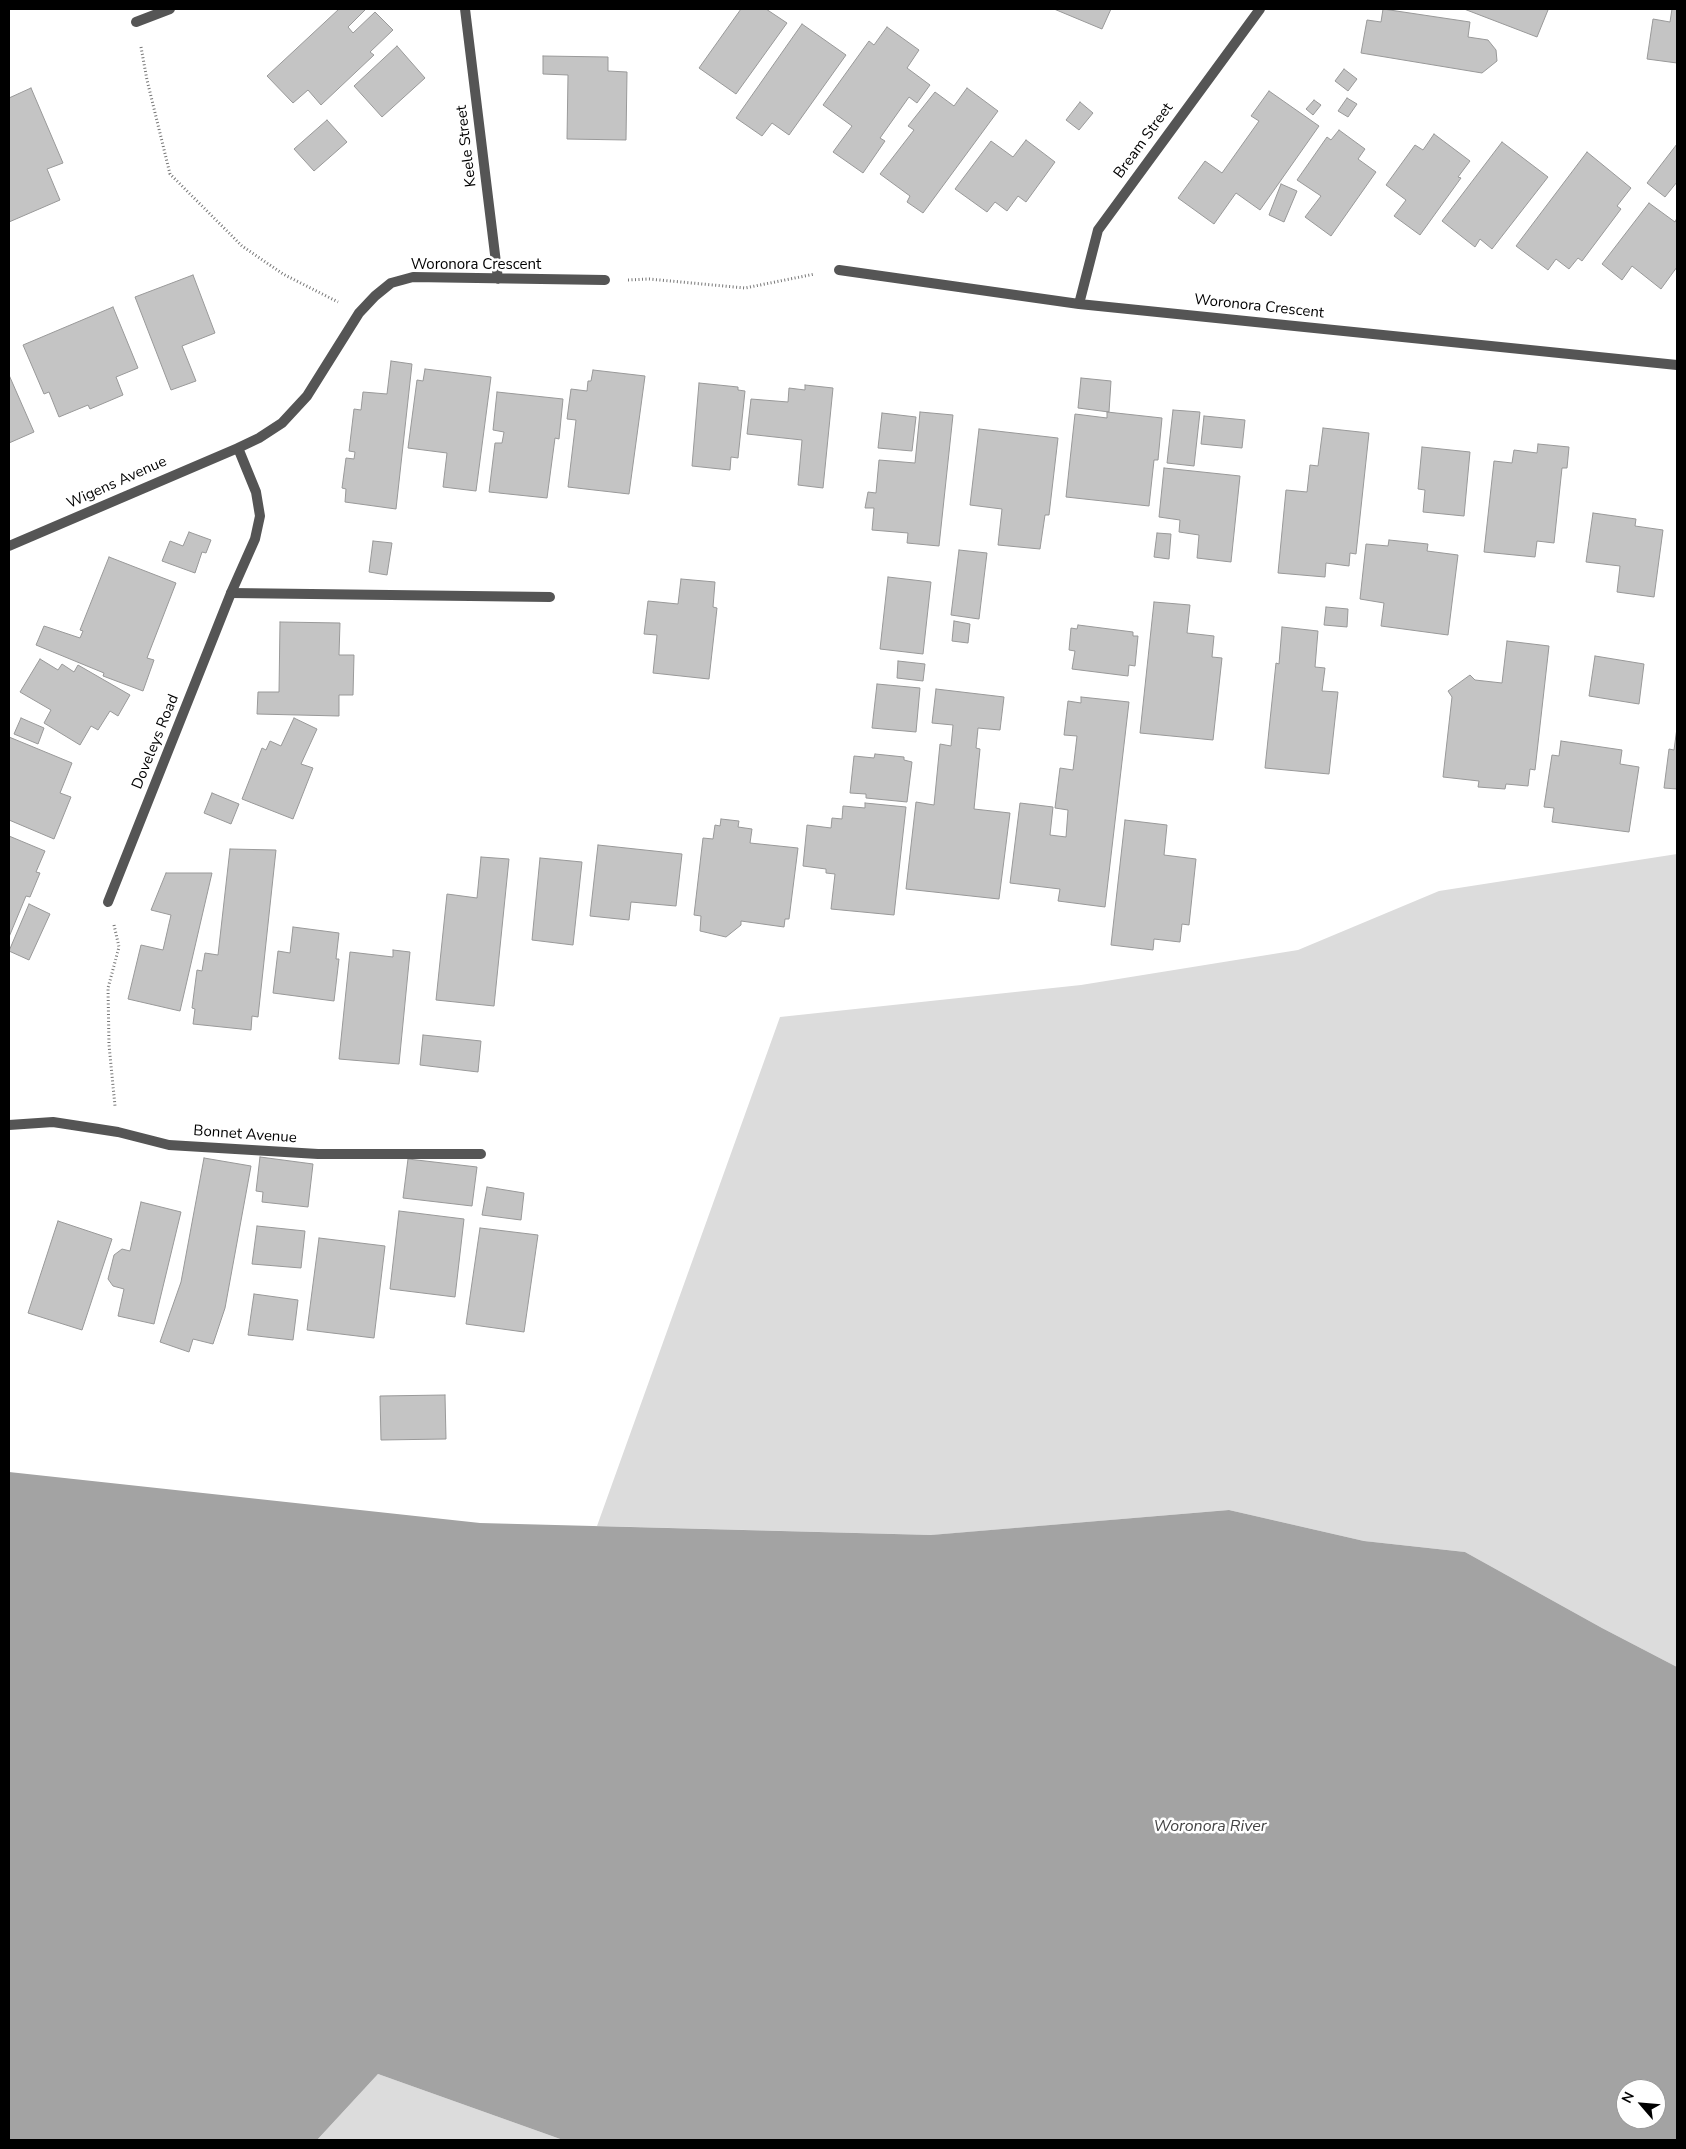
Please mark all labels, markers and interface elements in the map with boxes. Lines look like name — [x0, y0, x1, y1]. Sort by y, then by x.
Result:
street label: Bream Street — [1111, 100, 1177, 182]
street label: Keele Street — [453, 104, 481, 188]
street label: Woronora Crescent — [411, 256, 541, 274]
street label: Woronora Crescent — [1193, 291, 1325, 323]
street label: Wigens Avenue — [64, 453, 170, 513]
street label: Doveleys Road — [129, 692, 183, 792]
street label: Bonnet Avenue — [193, 1122, 297, 1148]
water label: Woronora River — [1153, 1817, 1267, 1837]
north arrow — [1616, 2079, 1666, 2129]
text: N — [1617, 2088, 1639, 2106]

